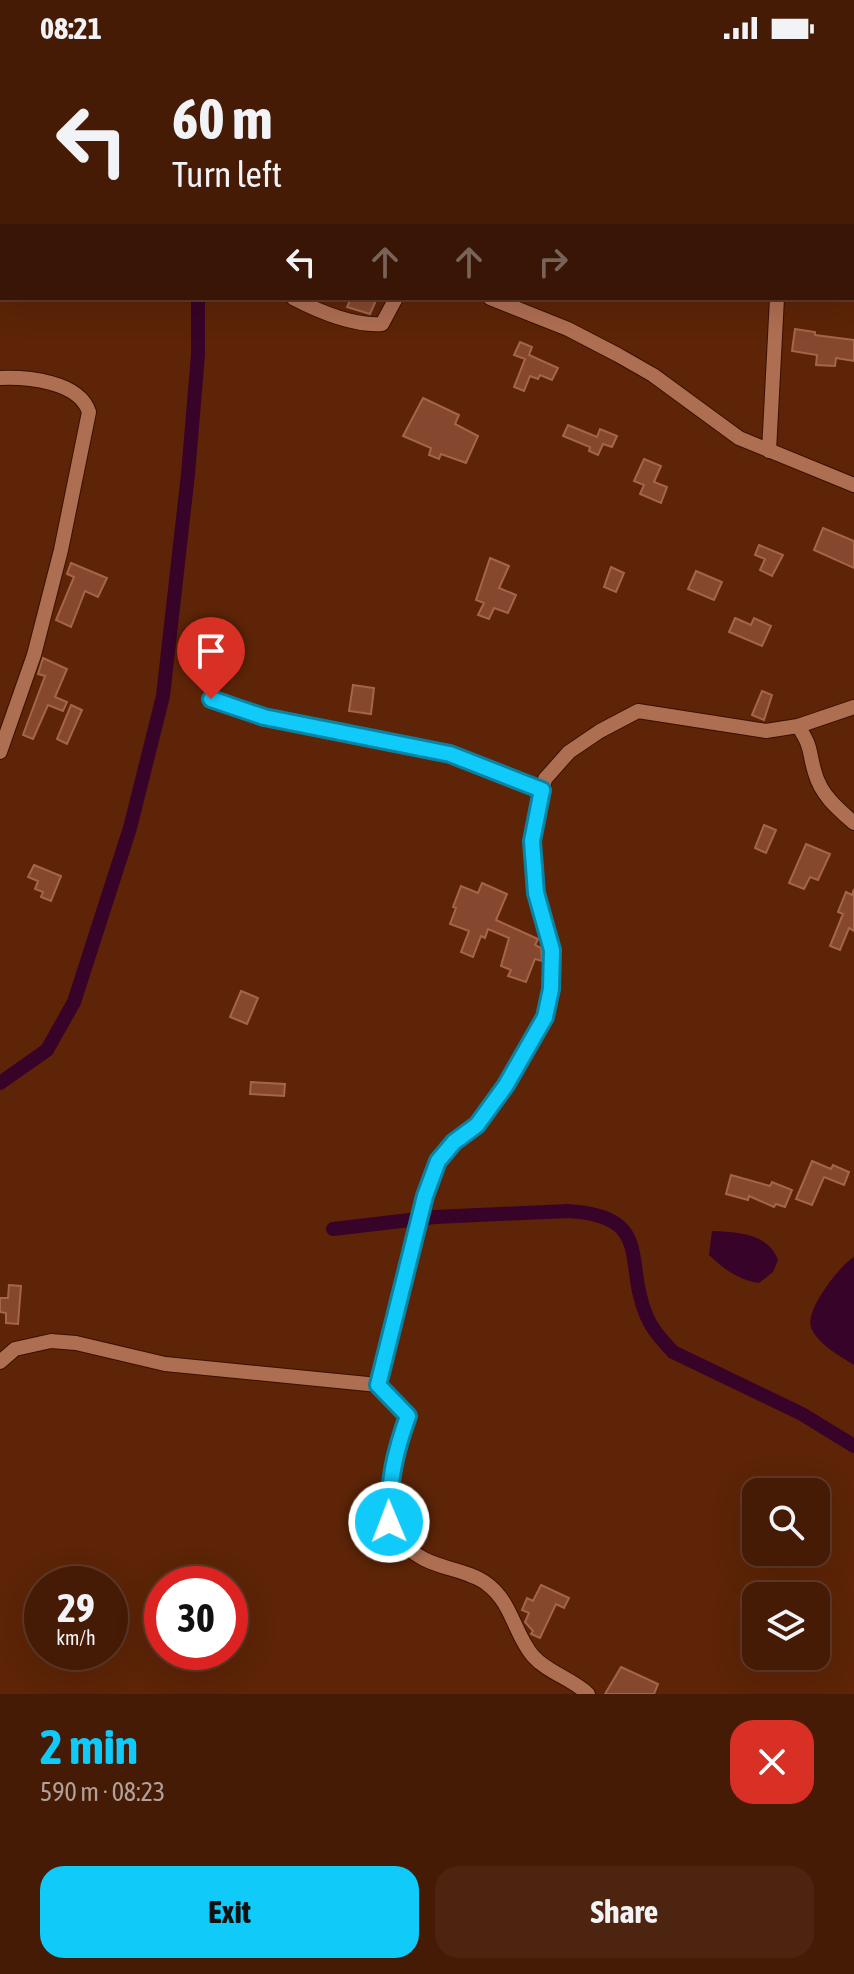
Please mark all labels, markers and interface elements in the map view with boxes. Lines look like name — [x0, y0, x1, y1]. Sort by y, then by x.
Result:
text: 08:21 — [40, 11, 102, 45]
text: 60 m — [172, 87, 273, 151]
icon: left — [40, 88, 144, 192]
text: Turn left — [172, 153, 282, 195]
icon: left — [279, 240, 323, 284]
icon: ahead — [363, 240, 407, 284]
icon: ahead — [447, 240, 491, 284]
icon: right — [531, 240, 575, 284]
pin — [177, 617, 245, 699]
icon: arrive — [189, 629, 233, 673]
map controls — [742, 1478, 830, 1670]
button: search — [742, 1478, 830, 1566]
position arrow — [347, 1480, 431, 1564]
speed limit sign: 30 — [144, 1566, 248, 1670]
button: layers — [742, 1582, 830, 1670]
text: 29 — [57, 1585, 95, 1630]
text: km/h — [56, 1626, 96, 1649]
text: 2 min — [40, 1719, 138, 1774]
button: close — [730, 1720, 814, 1804]
text: 590 m · 08:23 — [40, 1777, 165, 1807]
button: Exit — [40, 1866, 419, 1958]
button: Share — [435, 1866, 814, 1958]

